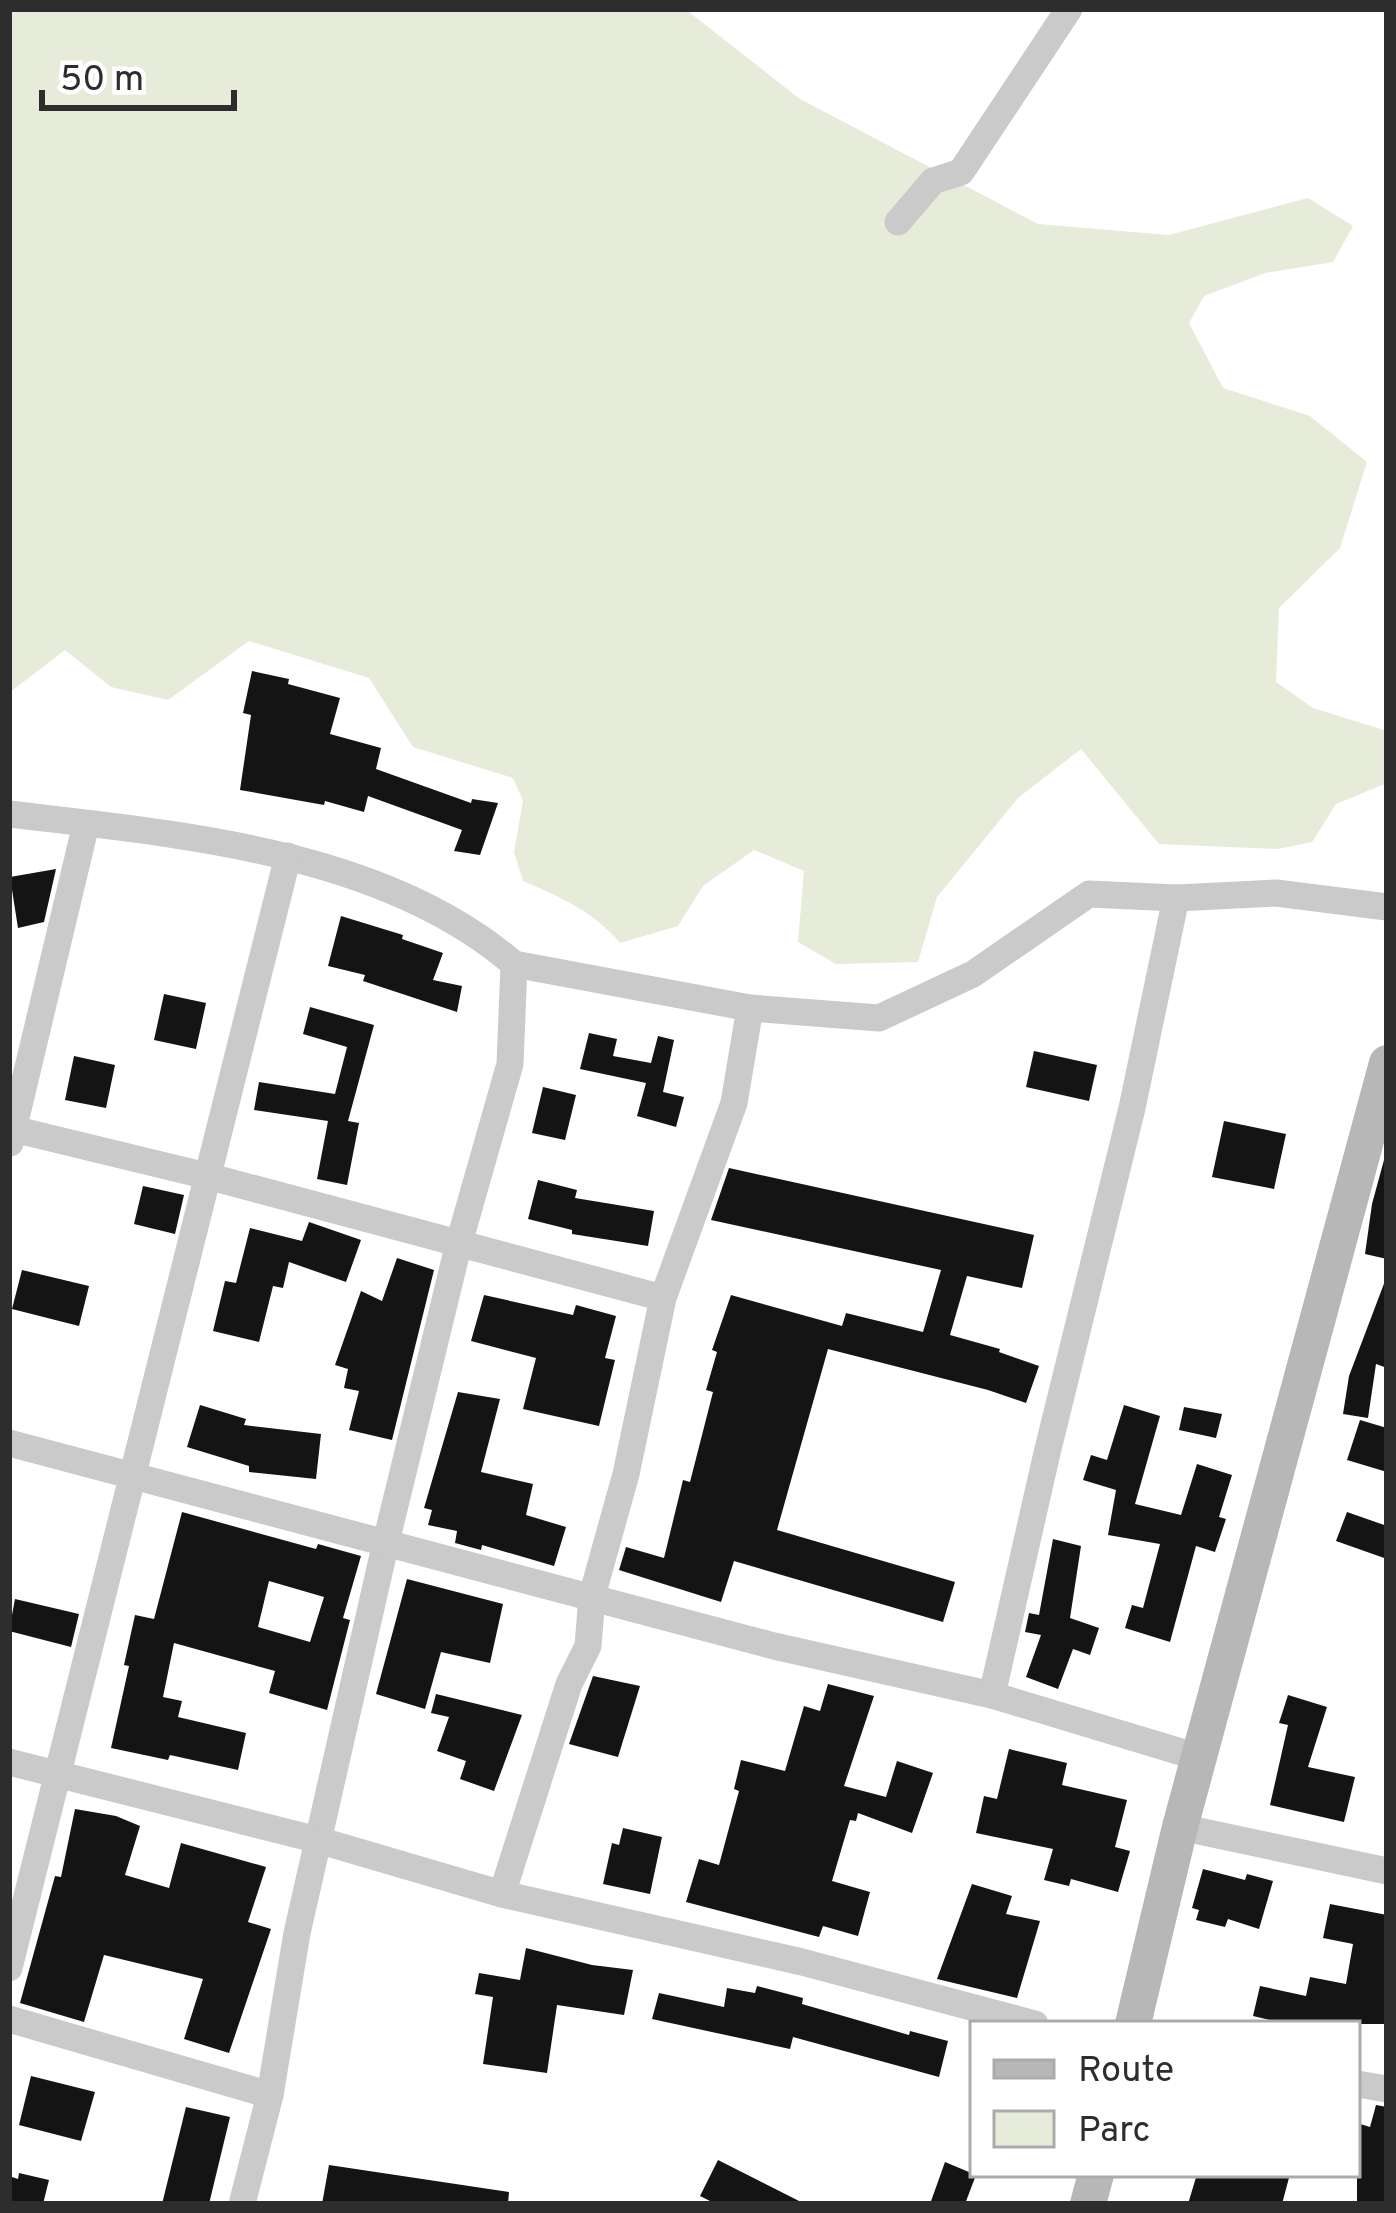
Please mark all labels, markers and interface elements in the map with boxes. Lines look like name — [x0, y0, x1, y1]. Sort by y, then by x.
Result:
scale bar — [42, 36, 234, 110]
text: 50 m — [60, 58, 144, 104]
legend — [970, 2021, 1360, 2177]
text: Route — [1078, 2049, 1174, 2095]
text: Parc — [1078, 2109, 1150, 2155]

